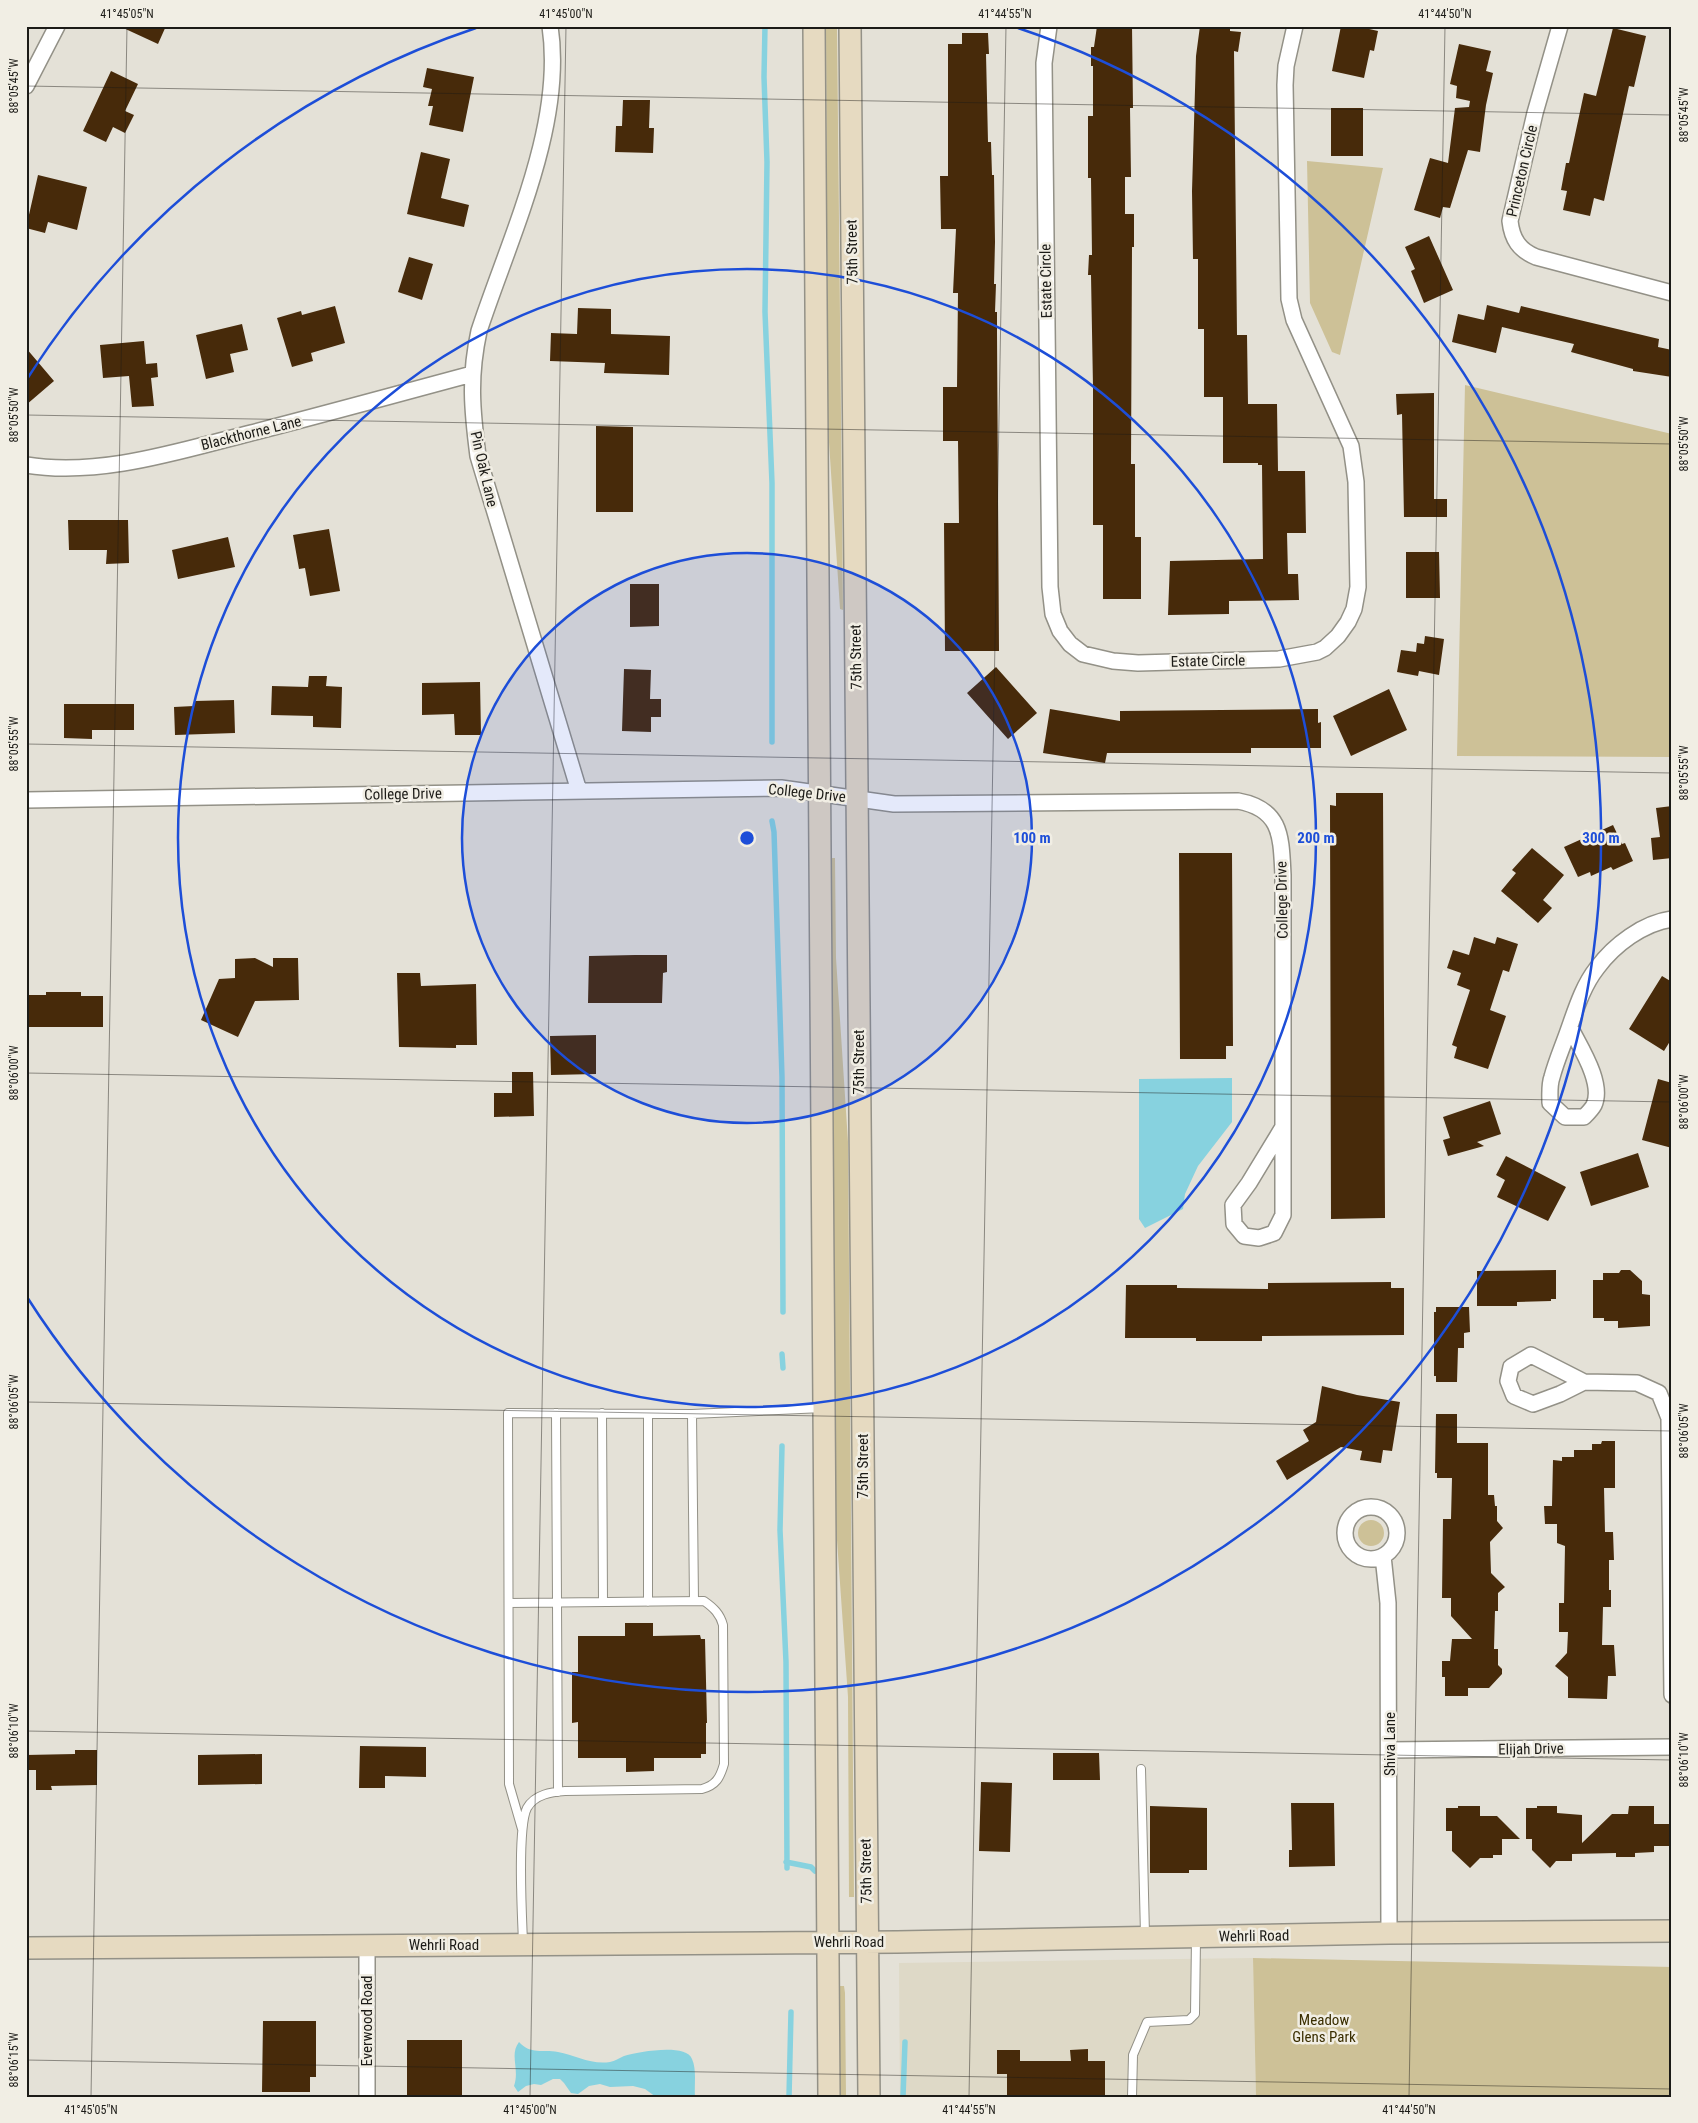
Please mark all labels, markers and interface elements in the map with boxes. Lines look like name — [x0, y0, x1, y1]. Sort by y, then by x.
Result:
text: 41°45'05"N — [100, 7, 154, 21]
text: 41°45'00"N — [539, 7, 593, 21]
text: 41°44'55"N — [978, 7, 1032, 21]
text: 41°44'50"N — [1418, 7, 1472, 21]
text: 88°05'45"W — [7, 58, 21, 114]
text: 88°05'45"W — [1677, 87, 1691, 143]
street label: Princeton Circle — [1503, 123, 1541, 219]
street label: 75th Street — [842, 219, 862, 285]
street label: Estate Circle — [1036, 244, 1056, 318]
text: 88°05'50"W — [7, 387, 21, 443]
street label: Blackthorne Lane — [199, 412, 303, 454]
text: 88°05'50"W — [1677, 416, 1691, 472]
street label: Pin Oak Lane — [467, 429, 501, 509]
street label: 75th Street — [846, 624, 866, 690]
street label: Estate Circle — [1171, 651, 1245, 671]
text: 88°05'55"W — [7, 716, 21, 772]
text: 88°05'55"W — [1677, 745, 1691, 801]
street label: College Drive — [767, 780, 847, 806]
street label: College Drive — [364, 784, 442, 804]
centre of rings — [738, 829, 756, 847]
text: 100 m — [1013, 829, 1051, 847]
text: 200 m — [1297, 829, 1335, 847]
text: 300 m — [1582, 829, 1620, 847]
street label: College Drive — [1272, 861, 1292, 939]
street label: 75th Street — [850, 1029, 868, 1095]
text: 88°06'00"W — [7, 1045, 21, 1101]
text: 88°06'00"W — [1677, 1074, 1691, 1130]
text: 88°06'05"W — [7, 1374, 21, 1430]
text: 88°06'05"W — [1677, 1403, 1691, 1459]
street label: 75th Street — [854, 1433, 872, 1499]
text: 88°06'10"W — [7, 1703, 21, 1759]
street label: Shiva Lane — [1381, 1712, 1399, 1776]
text: 88°06'10"W — [1677, 1732, 1691, 1788]
street label: Elijah Drive — [1498, 1739, 1564, 1759]
street label: 75th Street — [856, 1838, 876, 1904]
street label: Wehrli Road — [1219, 1926, 1289, 1946]
street label: Wehrli Road — [814, 1933, 884, 1951]
street label: Wehrli Road — [409, 1936, 479, 1954]
street label: Everwood Road — [358, 1975, 376, 2067]
park label: Meadow Glens Park — [1292, 2011, 1356, 2046]
text: 88°06'15"W — [7, 2032, 21, 2088]
text: 41°45'05"N — [64, 2103, 118, 2117]
text: 41°45'00"N — [503, 2103, 557, 2117]
text: 41°44'55"N — [942, 2103, 996, 2117]
text: 41°44'50"N — [1382, 2103, 1436, 2117]

